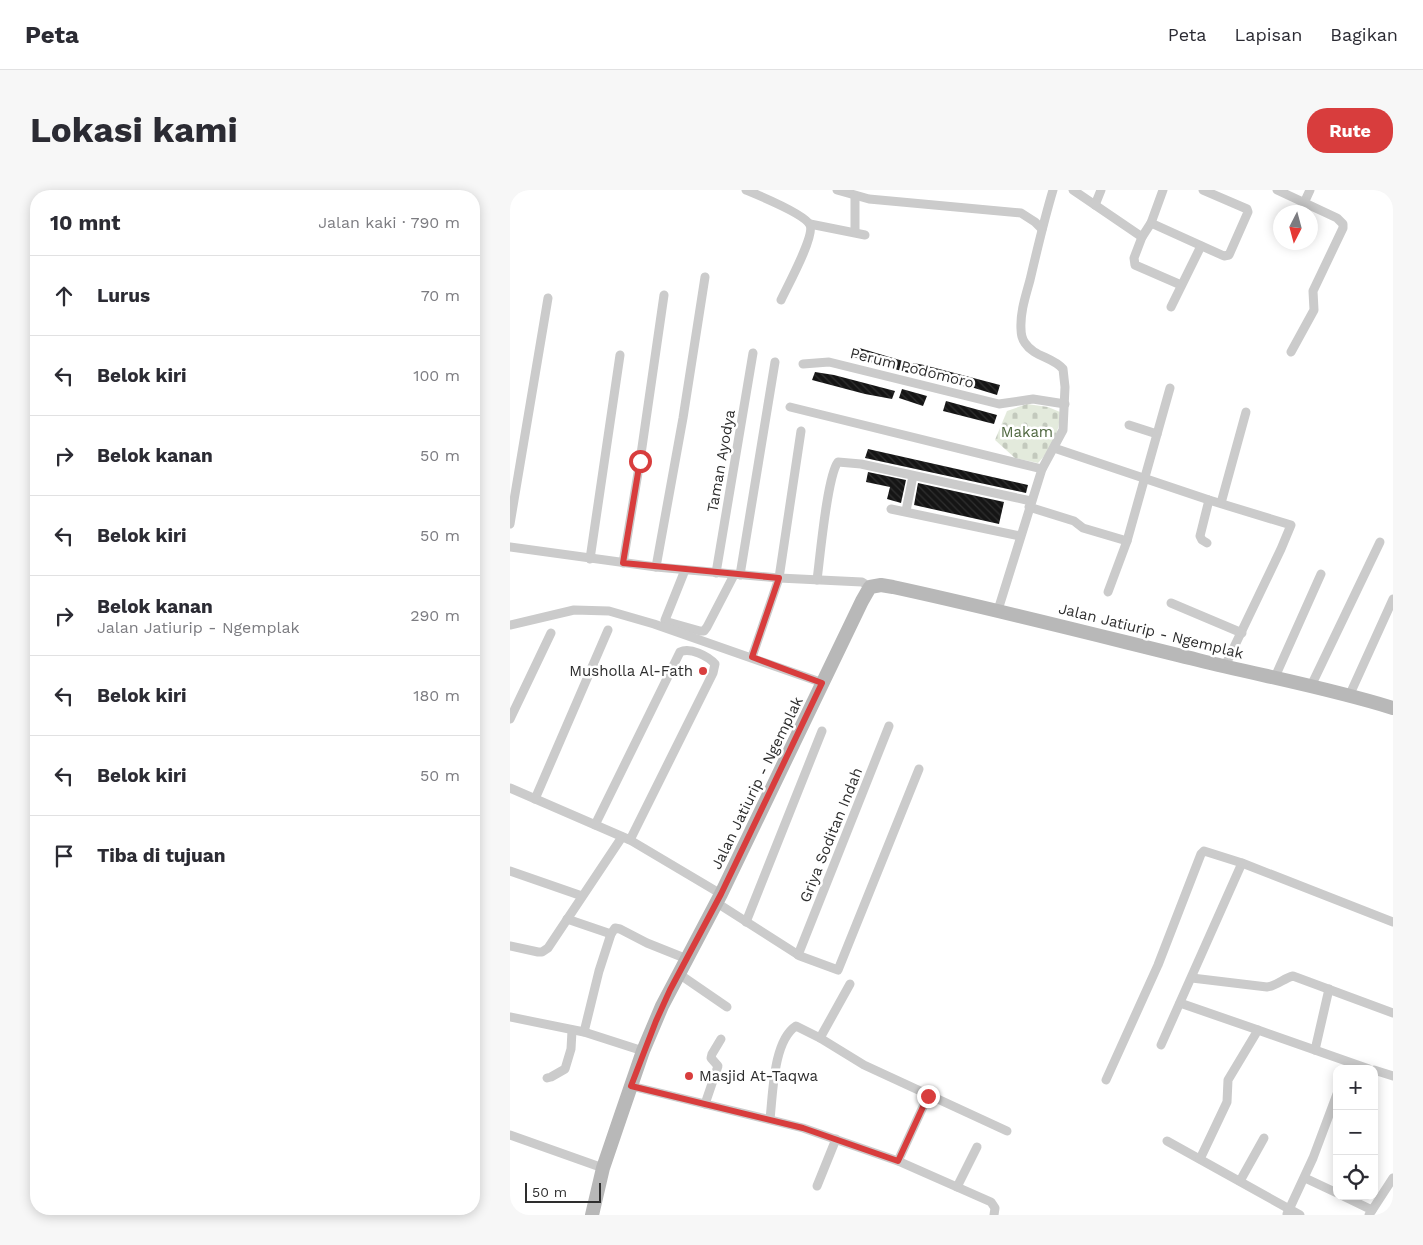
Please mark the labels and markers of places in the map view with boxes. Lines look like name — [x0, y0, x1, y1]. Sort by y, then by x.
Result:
place label: Musholla Al-Fath — [569, 662, 693, 680]
marker: Musholla Al-Fath — [697, 665, 709, 677]
place label: Masjid At-Taqwa — [699, 1067, 819, 1085]
marker: Masjid At-Taqwa — [683, 1070, 695, 1082]

